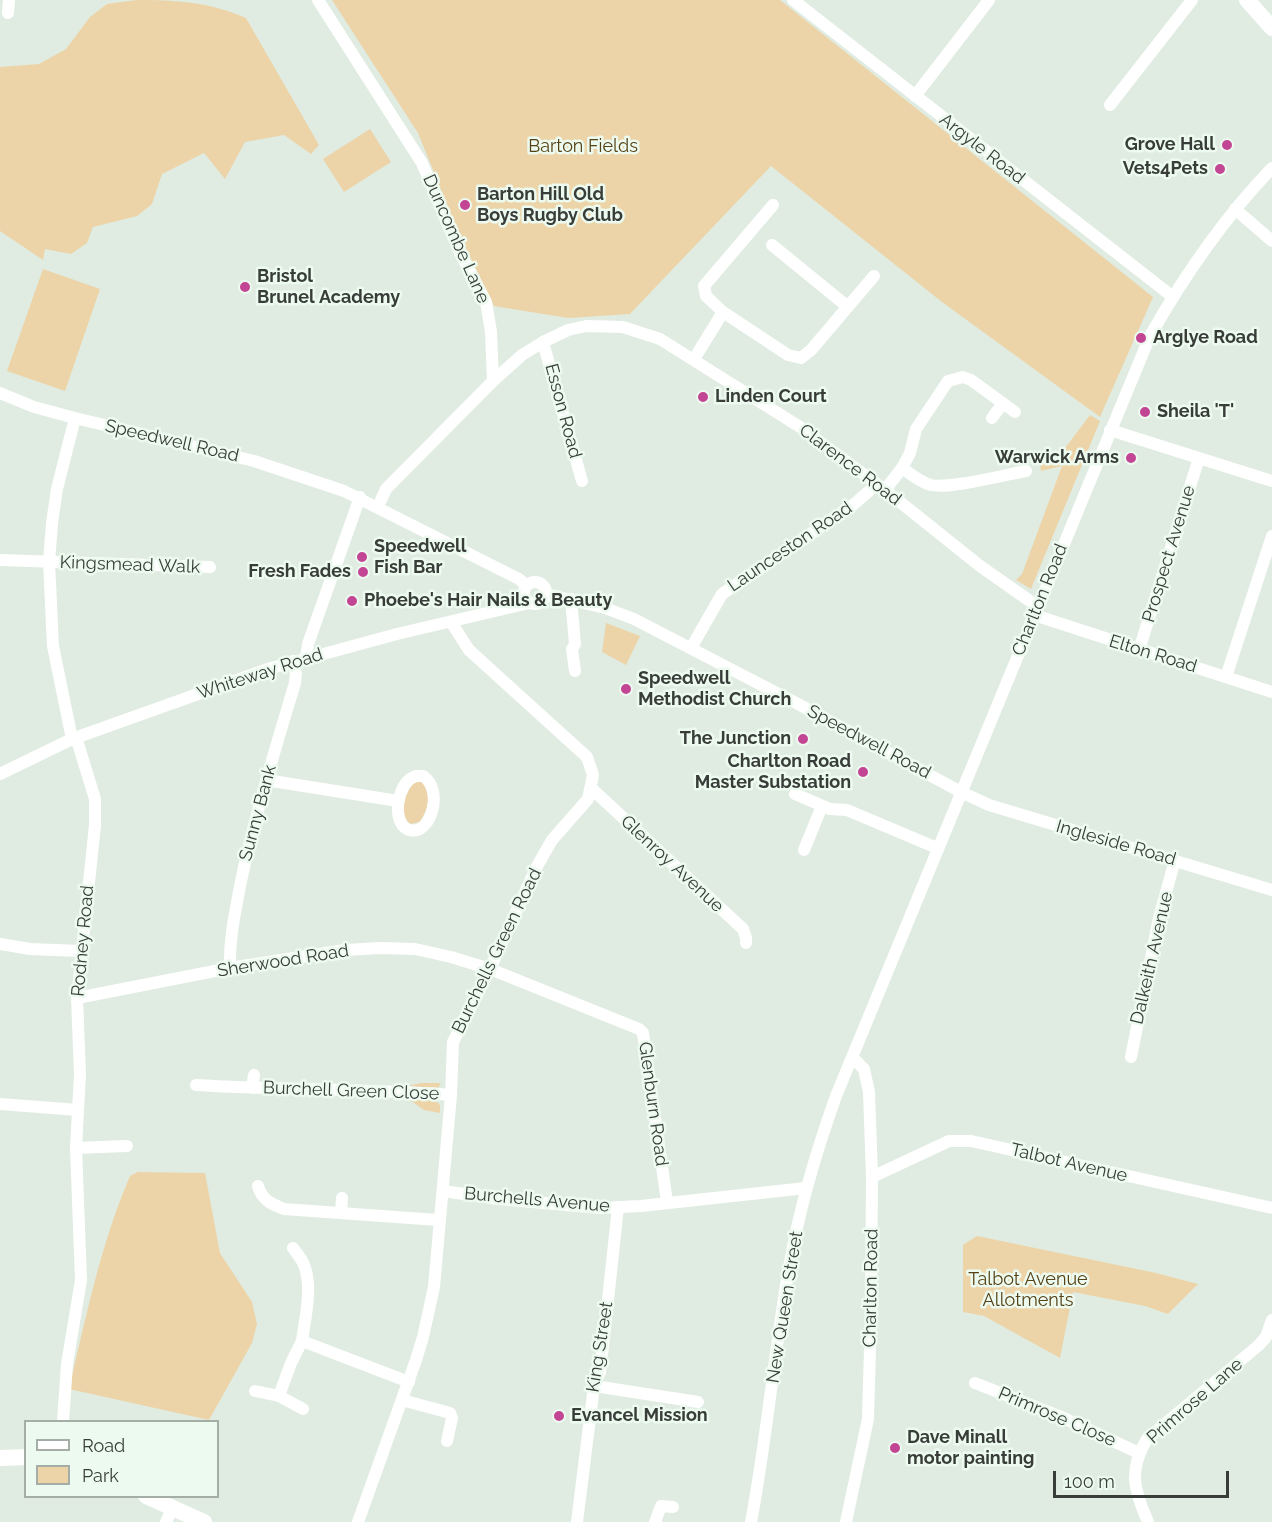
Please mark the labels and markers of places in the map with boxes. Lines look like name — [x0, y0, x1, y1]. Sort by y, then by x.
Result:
place label: Grove Hall — [1125, 134, 1215, 156]
marker: Grove Hall — [1220, 138, 1234, 152]
place label: Vets4Pets — [1123, 158, 1208, 180]
marker: Vets4Pets — [1213, 162, 1227, 176]
place label: Barton Hill Old Boys Rugby Club — [477, 184, 623, 226]
marker: Barton Hill Old Boys Rugby Club — [458, 198, 472, 212]
place label: Bristol Brunel Academy — [257, 266, 400, 308]
marker: Bristol Brunel Academy — [238, 280, 252, 294]
place label: Arglye Road — [1153, 327, 1258, 349]
marker: Arglye Road — [1134, 331, 1148, 345]
place label: Linden Court — [715, 386, 827, 408]
marker: Linden Court — [696, 390, 710, 404]
place label: Sheila 'T' — [1157, 401, 1234, 423]
marker: Sheila 'T' — [1138, 405, 1152, 419]
place label: Warwick Arms — [995, 447, 1119, 469]
marker: Warwick Arms — [1124, 451, 1138, 465]
place label: Speedwell Fish Bar — [374, 536, 466, 578]
marker: Speedwell Fish Bar — [355, 550, 369, 564]
place label: Fresh Fades — [248, 561, 351, 583]
marker: Fresh Fades — [356, 565, 370, 579]
place label: Phoebe's Hair Nails & Beauty — [364, 590, 612, 612]
marker: Phoebe's Hair Nails & Beauty — [345, 594, 359, 608]
place label: Speedwell Methodist Church — [638, 668, 791, 710]
marker: Speedwell Methodist Church — [619, 682, 633, 696]
place label: The Junction — [680, 728, 791, 750]
marker: The Junction — [796, 732, 810, 746]
place label: Charlton Road Master Substation — [695, 751, 851, 794]
marker: Charlton Road Master Substation — [856, 765, 870, 779]
place label: Evancel Mission — [571, 1405, 708, 1427]
marker: Evancel Mission — [552, 1409, 566, 1423]
place label: Dave Minall motor painting — [907, 1427, 1034, 1470]
marker: Dave Minall motor painting — [888, 1441, 902, 1455]

